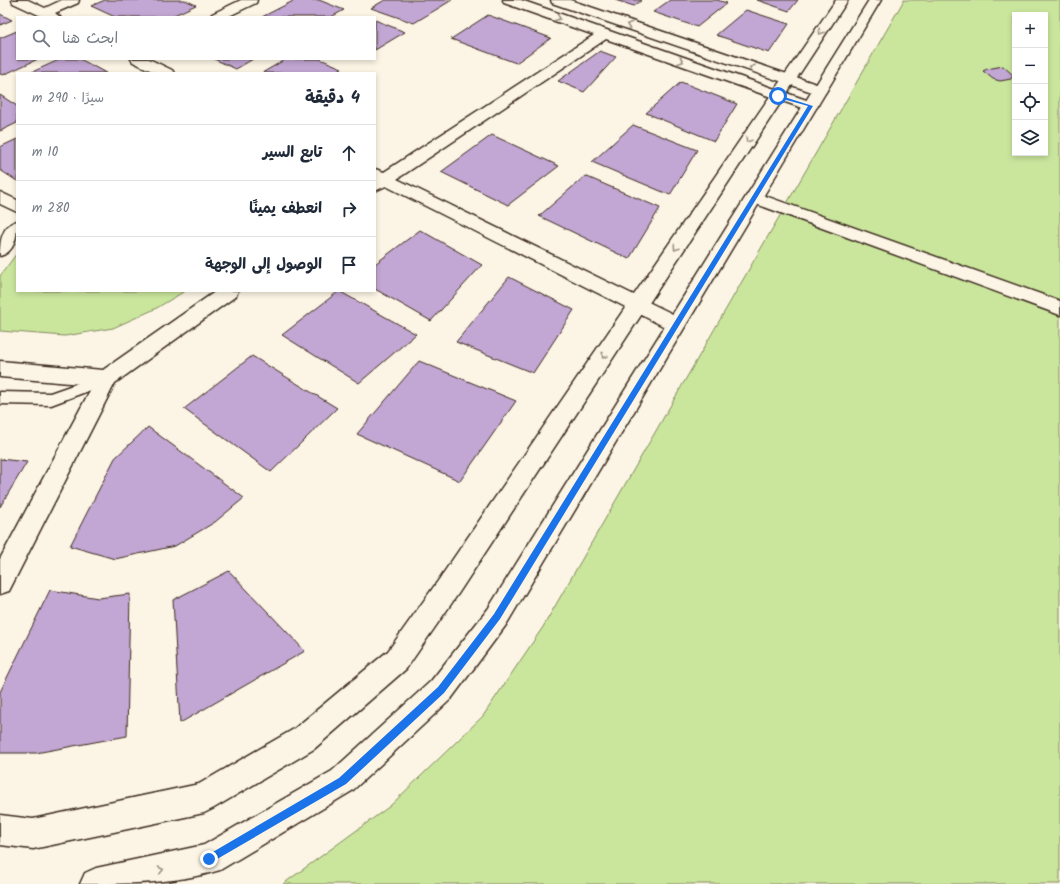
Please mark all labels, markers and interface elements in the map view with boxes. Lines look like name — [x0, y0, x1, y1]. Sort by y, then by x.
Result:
map controls — [1012, 12, 1048, 156]
button: + — [1012, 12, 1048, 48]
one-way arrow — [555, 13, 562, 21]
search box — [16, 16, 376, 60]
one-way arrow — [625, 21, 632, 30]
icon: search — [30, 27, 52, 49]
text: ابحث هنا — [62, 27, 118, 51]
one-way arrow — [819, 28, 826, 35]
button: − — [1012, 48, 1048, 84]
one-way arrow — [677, 57, 684, 65]
one-way arrow — [748, 64, 755, 72]
button: locate — [1012, 84, 1048, 120]
text: 4 دقيقة — [305, 85, 360, 112]
route start — [769, 87, 787, 105]
text: سيرًا · 290 m — [32, 88, 104, 109]
button: layers — [1012, 120, 1048, 156]
one-way arrow — [746, 136, 753, 143]
text: تابع السير — [263, 141, 322, 165]
text: 10 m — [32, 142, 58, 163]
icon: ahead — [338, 142, 360, 164]
text: انعطف يمينًا — [249, 197, 322, 221]
text: 280 m — [32, 198, 69, 219]
icon: right — [338, 198, 360, 220]
one-way arrow — [674, 244, 681, 251]
text: الوصول إلى الوجهة — [205, 253, 322, 277]
icon: arrive — [338, 254, 360, 276]
one-way arrow — [601, 352, 608, 359]
route end — [200, 850, 218, 868]
one-way arrow — [158, 866, 164, 874]

